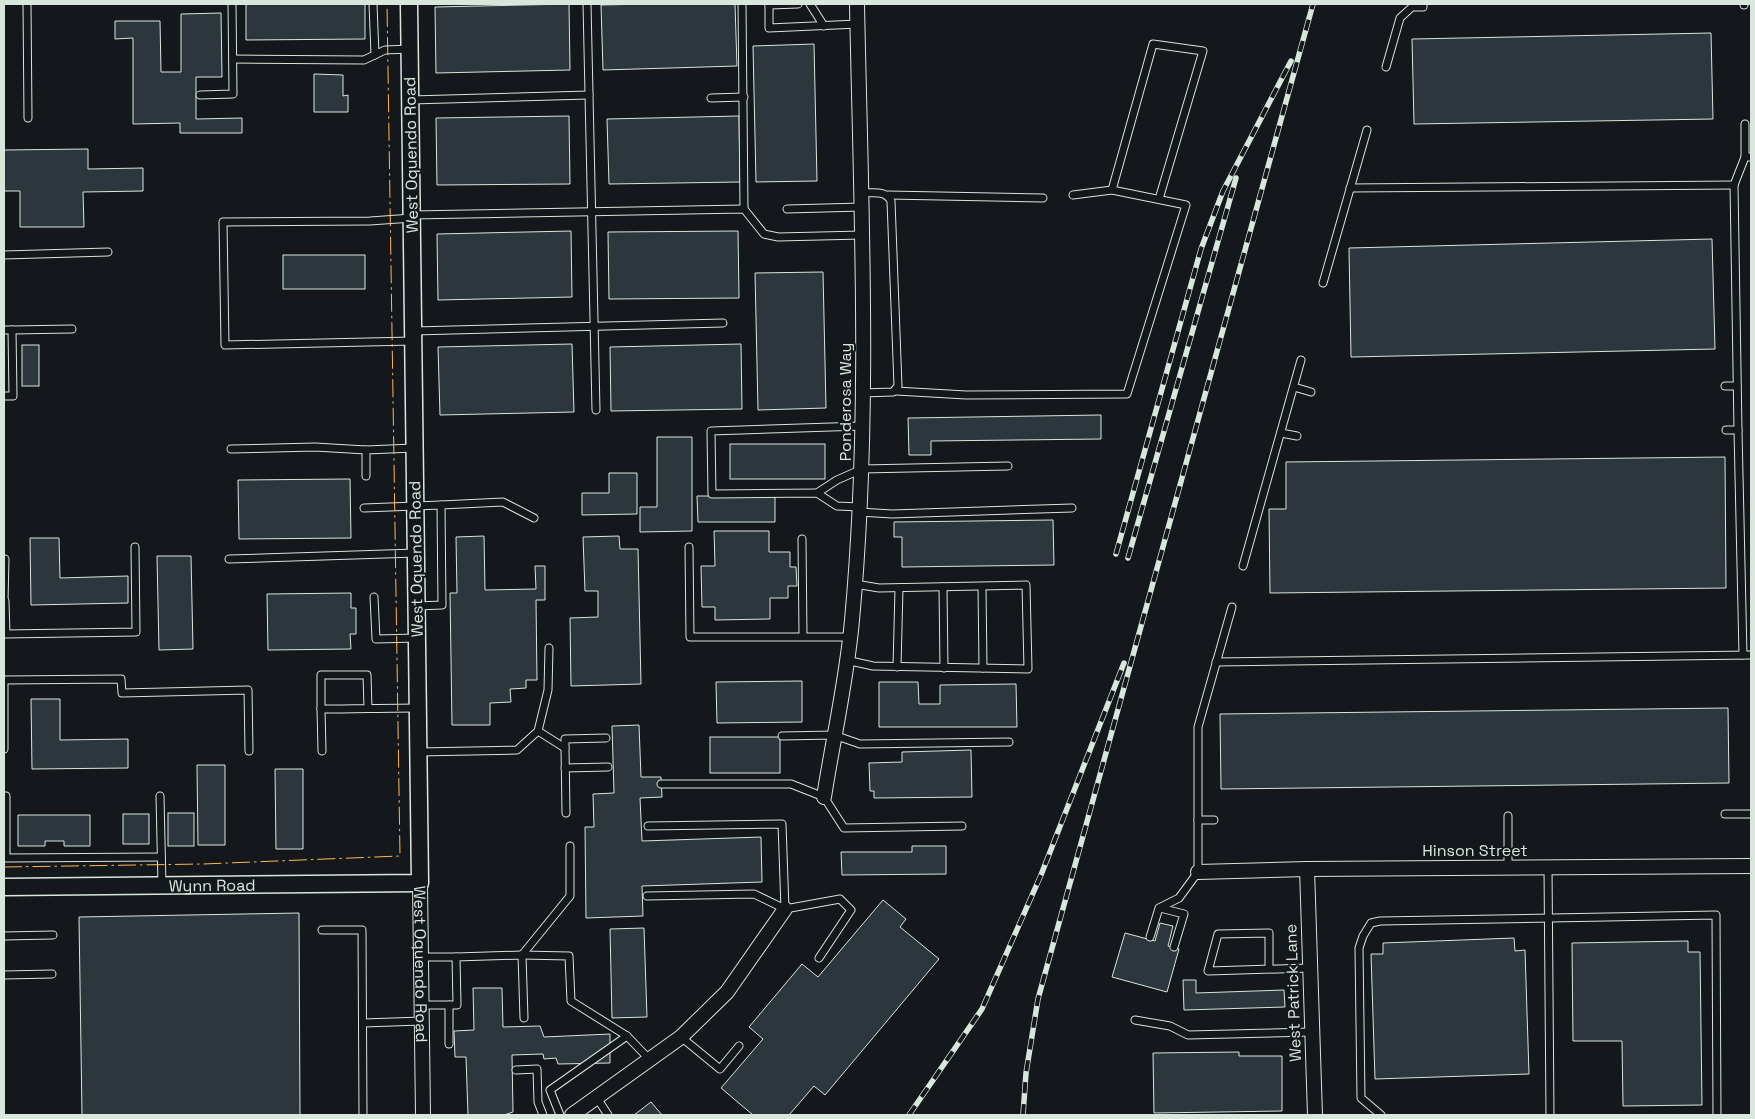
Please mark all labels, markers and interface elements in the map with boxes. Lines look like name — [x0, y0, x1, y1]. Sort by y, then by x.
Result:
street label: West Oquendo Road — [399, 77, 423, 233]
street label: Ponderosa Way — [835, 343, 856, 461]
street label: West Oquendo Road — [404, 481, 428, 637]
street label: Hinson Street — [1422, 840, 1528, 861]
street label: Wynn Road — [168, 874, 255, 896]
street label: West Oquendo Road — [410, 885, 433, 1043]
street label: West Patrick Lane — [1280, 924, 1306, 1062]

